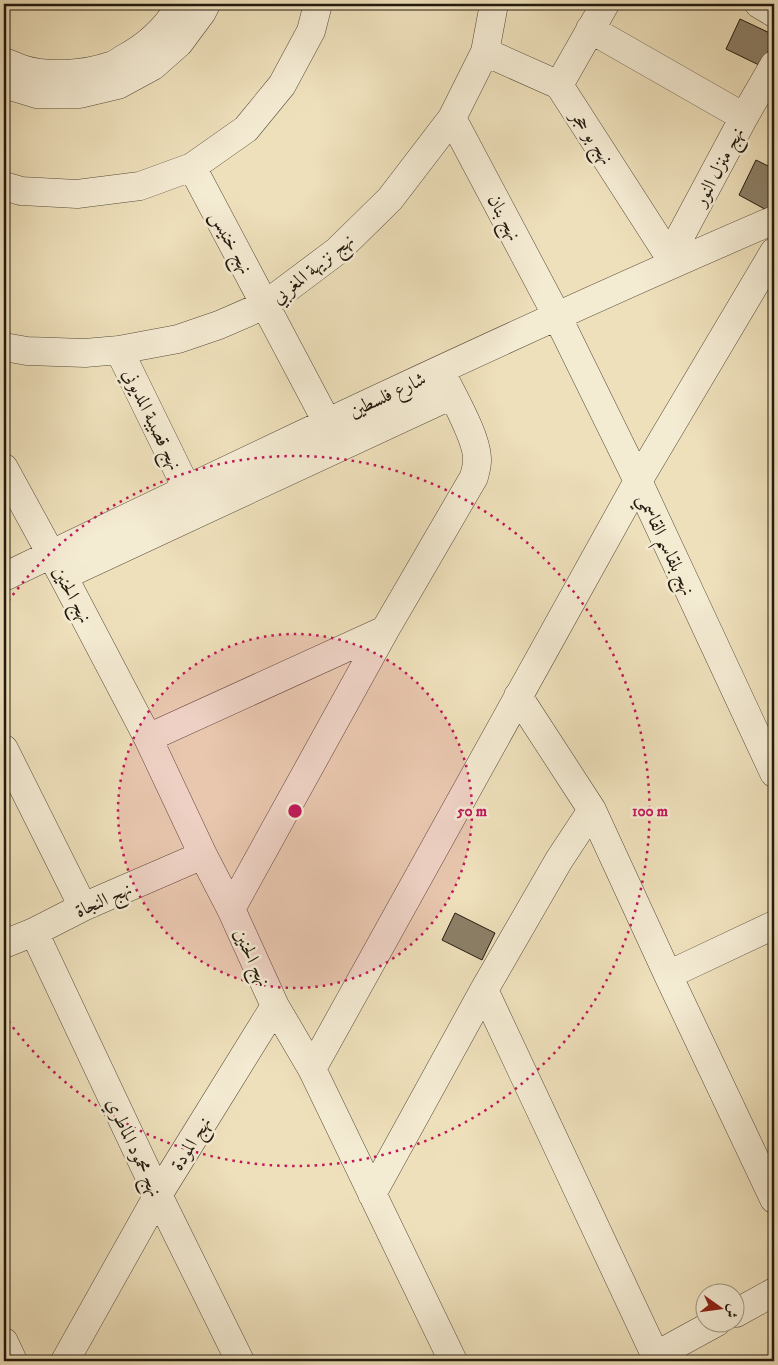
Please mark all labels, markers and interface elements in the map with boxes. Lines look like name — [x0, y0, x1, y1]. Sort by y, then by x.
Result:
street label: نهج بو حجر — [560, 104, 618, 172]
street label: نهج منزل النور — [688, 123, 754, 214]
street label: نهج بنان — [478, 190, 525, 247]
street label: نهج خنيس — [200, 207, 257, 281]
street label: نهج نزيهة المغربي — [267, 229, 362, 313]
street label: نهج قصيبة المديوني — [113, 365, 186, 476]
street label: شارع فلسطين — [346, 368, 431, 426]
street label: نهج بلقاسم القاسمي — [626, 490, 699, 602]
street label: نهج الحنين — [43, 562, 96, 630]
centre of rings — [286, 802, 304, 820]
text: 50 m — [456, 802, 488, 821]
text: 100 m — [632, 802, 669, 821]
street label: نهج النجاة — [72, 878, 138, 928]
street label: نهج الحنين — [224, 925, 275, 992]
street label: نهج محمود الماطري — [96, 1095, 167, 1203]
street label: نهج المودة — [166, 1113, 221, 1178]
north arrow — [696, 1282, 746, 1332]
text: ش — [721, 1302, 742, 1320]

